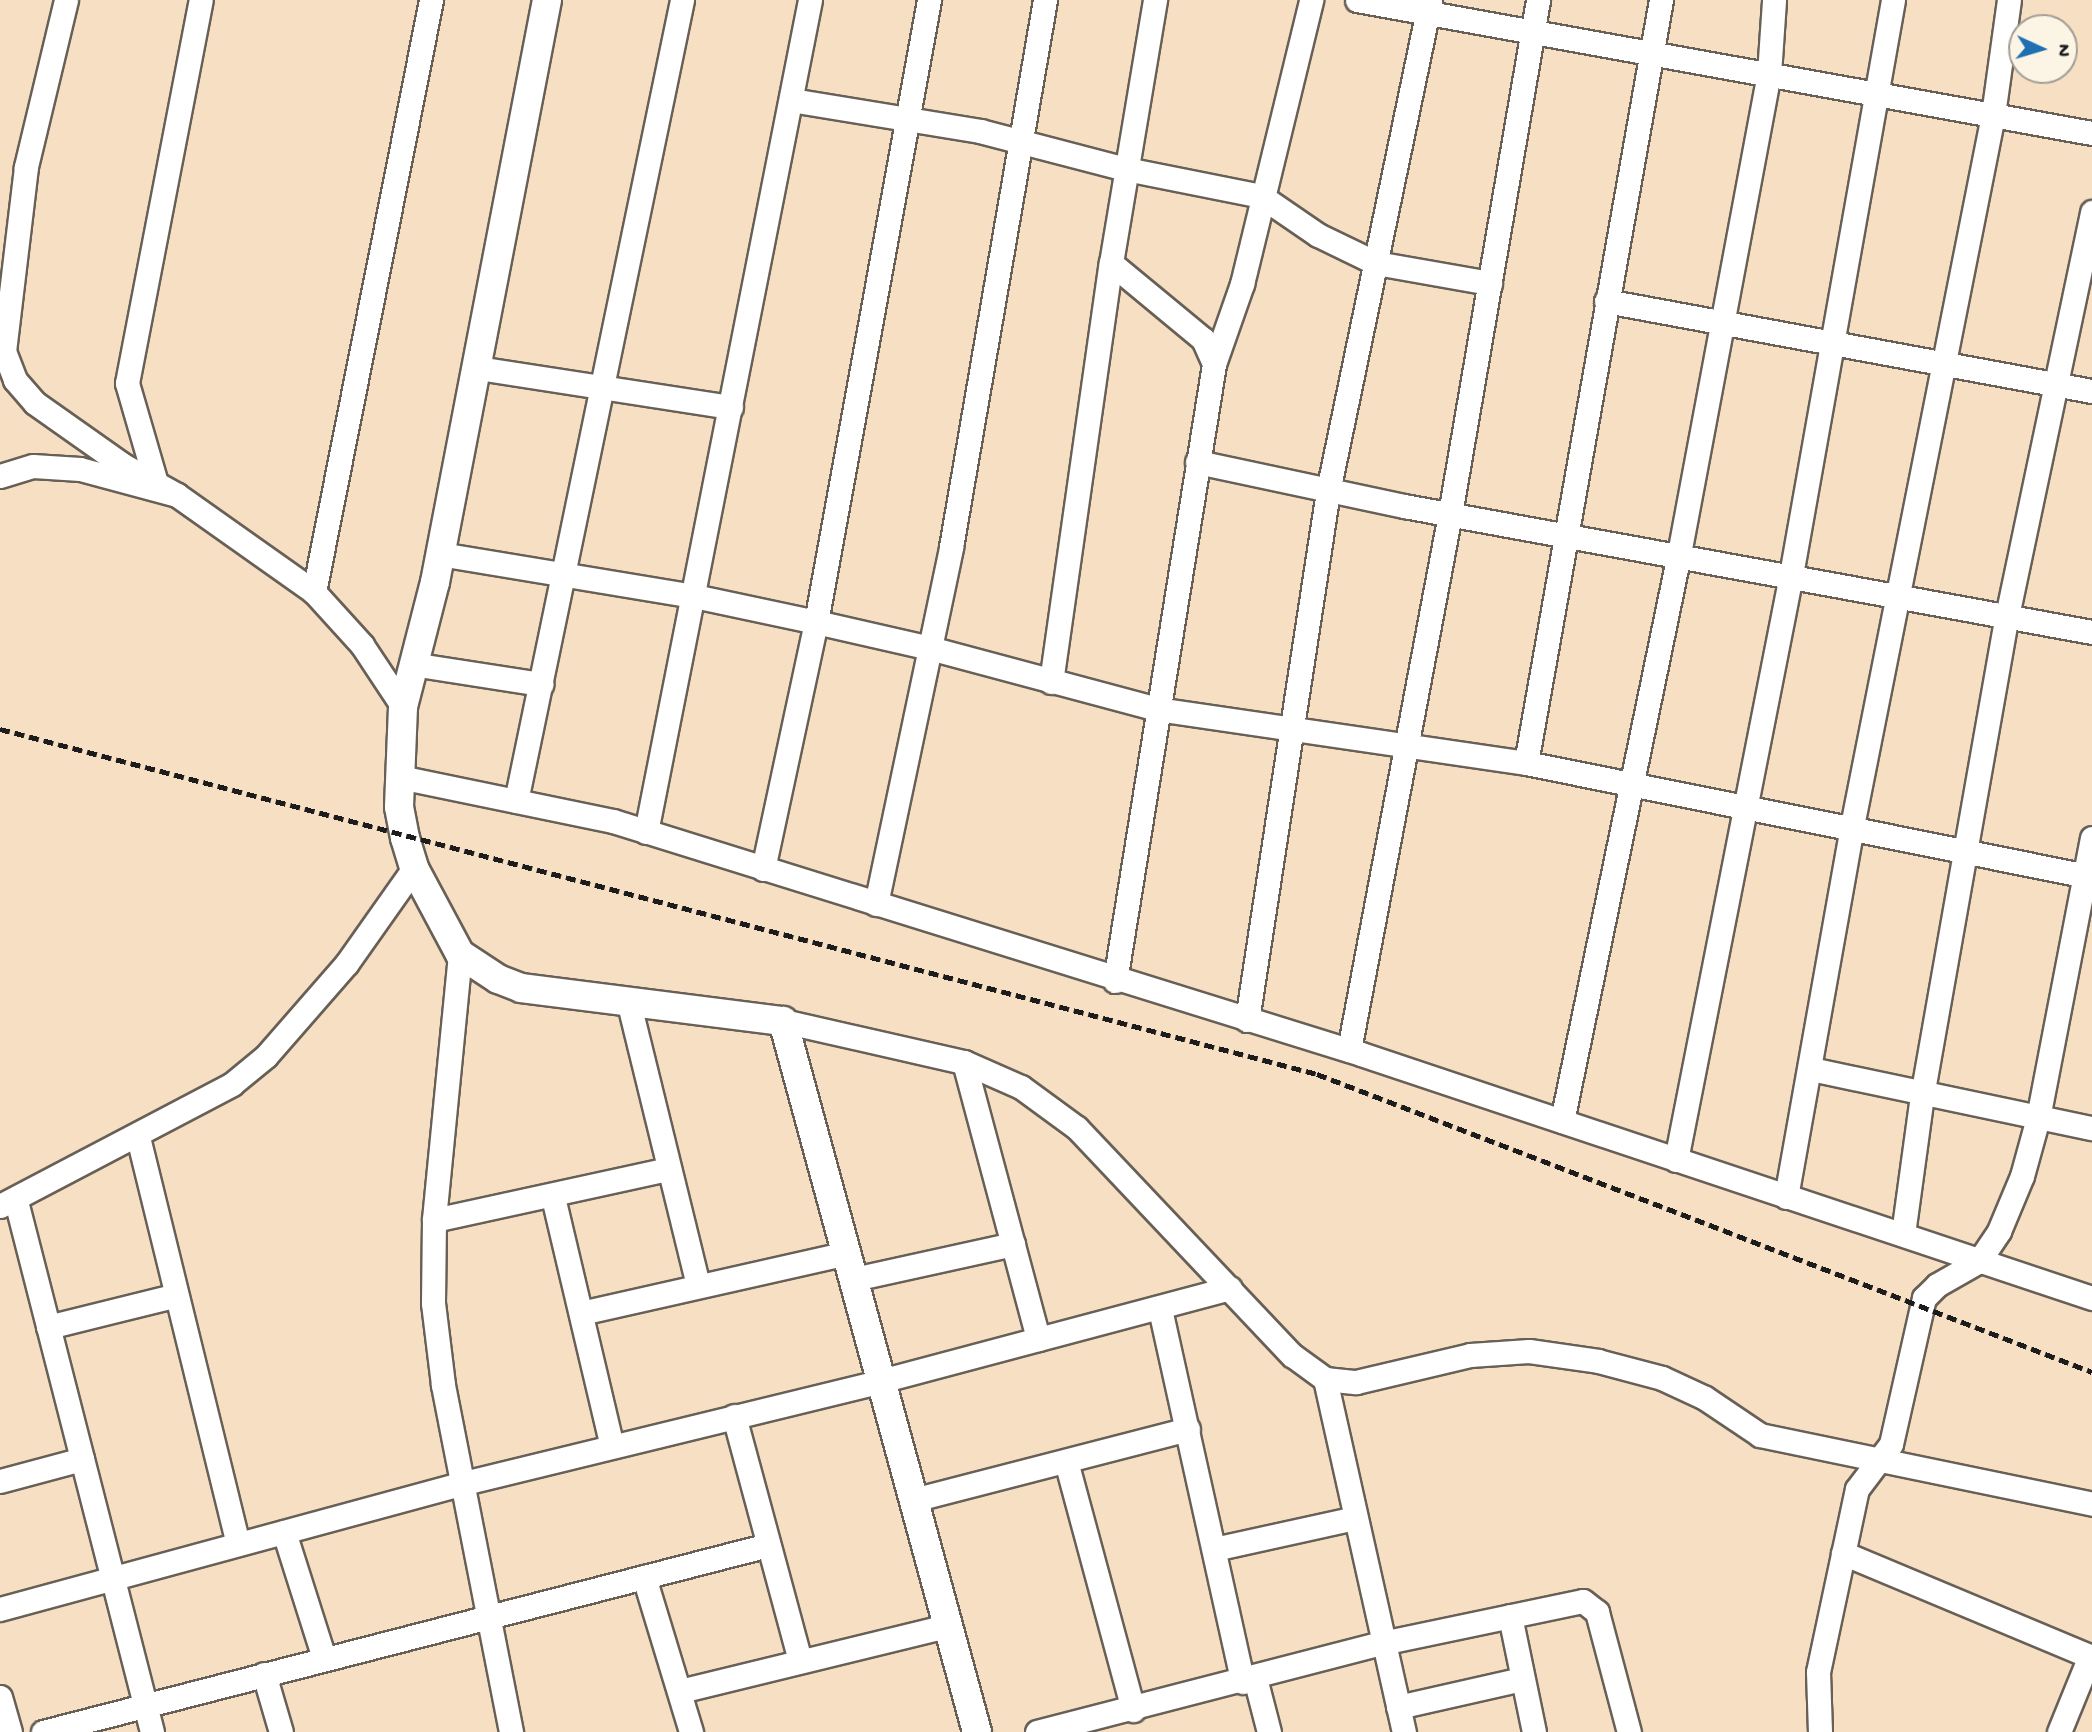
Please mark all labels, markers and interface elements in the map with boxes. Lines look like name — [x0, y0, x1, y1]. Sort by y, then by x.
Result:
north arrow — [2008, 14, 2078, 84]
text: N — [2051, 43, 2074, 57]

